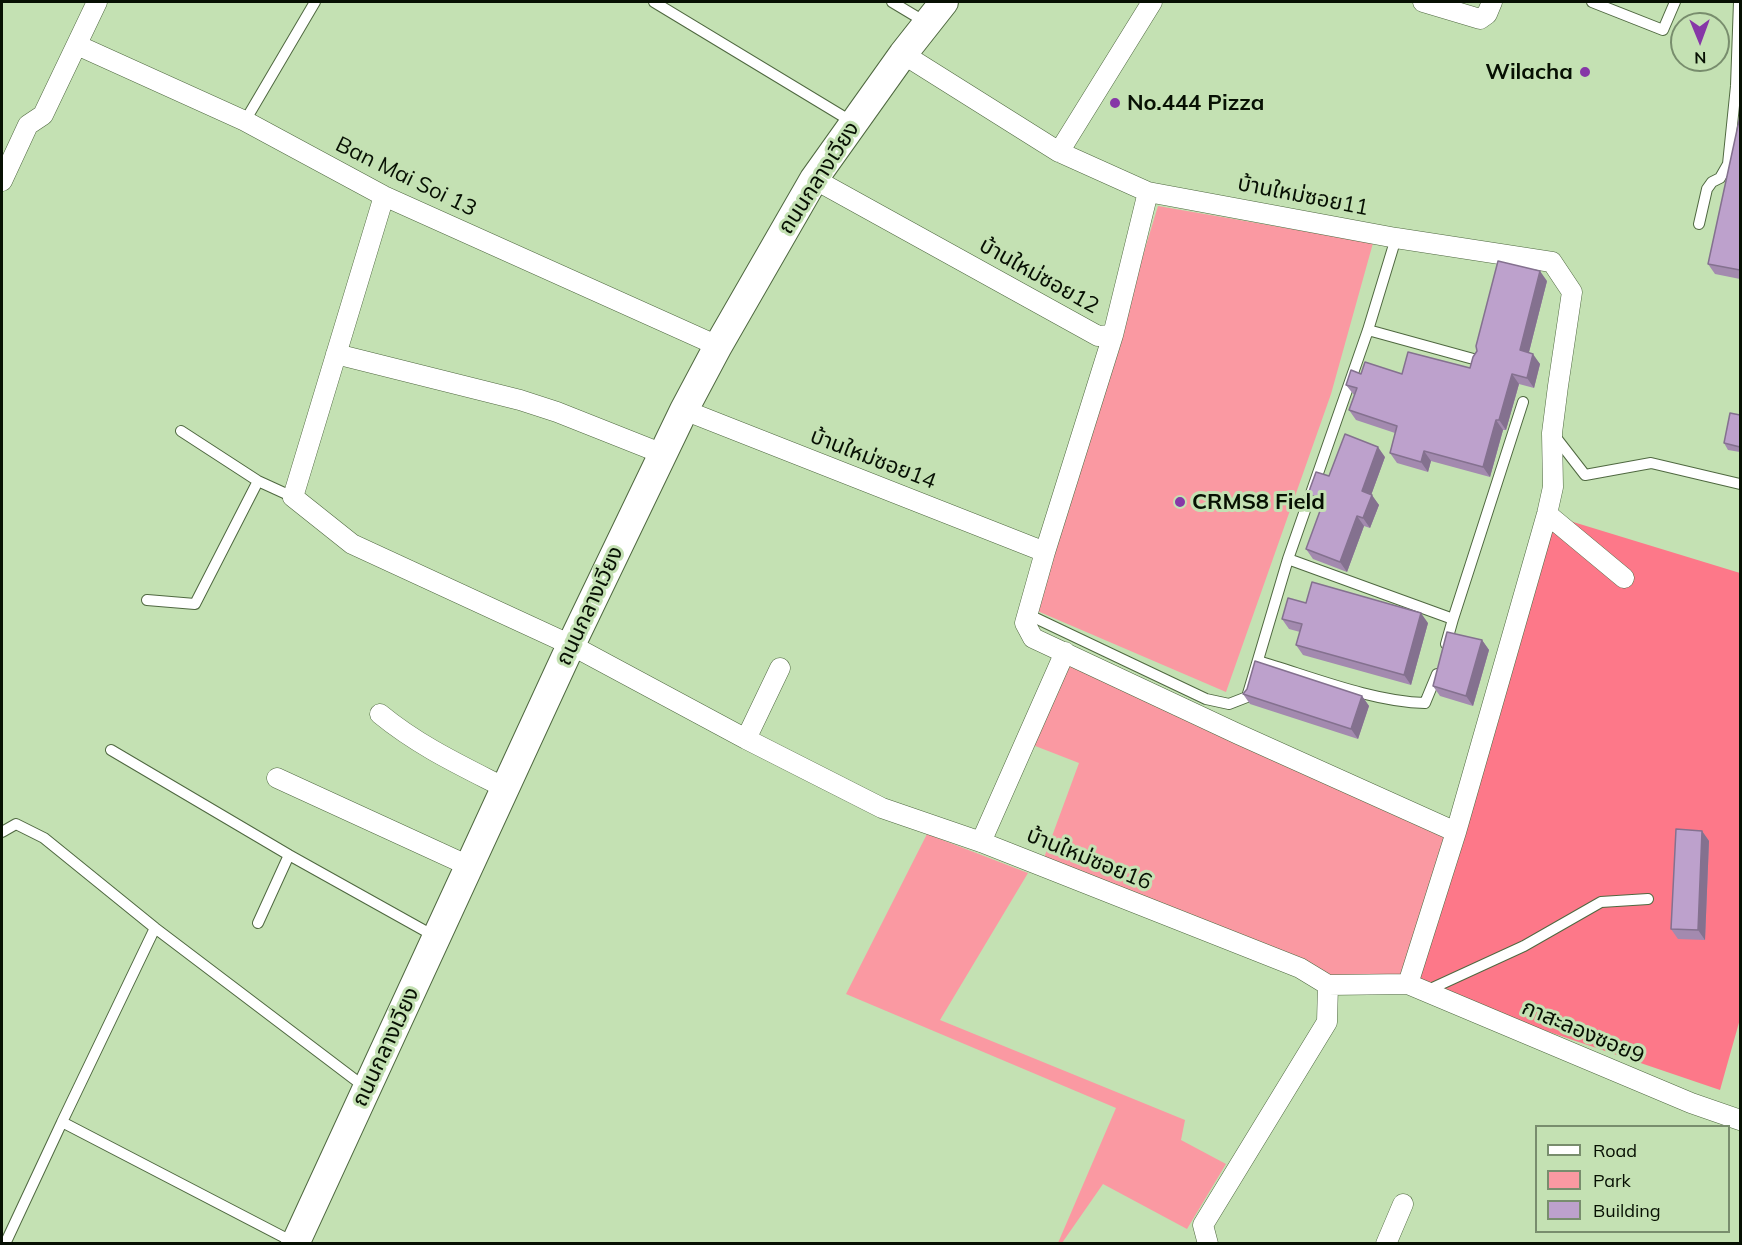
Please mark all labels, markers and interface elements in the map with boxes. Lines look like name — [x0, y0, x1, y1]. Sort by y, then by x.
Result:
north arrow — [1670, 12, 1730, 72]
text: N — [1694, 48, 1706, 68]
place label: Wilacha — [1485, 59, 1573, 85]
marker: Wilacha — [1578, 65, 1592, 79]
place label: No.444 Pizza — [1127, 90, 1264, 116]
marker: No.444 Pizza — [1108, 96, 1122, 110]
street label: ถนนกลางเวียง — [773, 117, 865, 239]
street label: Ban Mai Soi 13 — [331, 131, 481, 223]
street label: บ้านใหม่ซอย11 — [1235, 170, 1371, 222]
street label: บ้านใหม่ซอย12 — [975, 232, 1103, 320]
street label: บ้านใหม่ซอย14 — [806, 423, 940, 495]
place label: CRMS8 Field — [1192, 489, 1325, 515]
marker: CRMS8 Field — [1173, 495, 1187, 509]
street label: ถนนกลางเวียง — [551, 542, 629, 670]
street label: บ้านใหม่ซอย16 — [1022, 822, 1156, 896]
street label: ถนนกลางเวียง — [347, 983, 425, 1111]
street label: กาสะลองซอย9 — [1518, 994, 1648, 1070]
legend — [1535, 1125, 1730, 1233]
text: Road — [1593, 1139, 1637, 1162]
text: Park — [1593, 1169, 1631, 1192]
text: Building — [1593, 1199, 1661, 1222]

